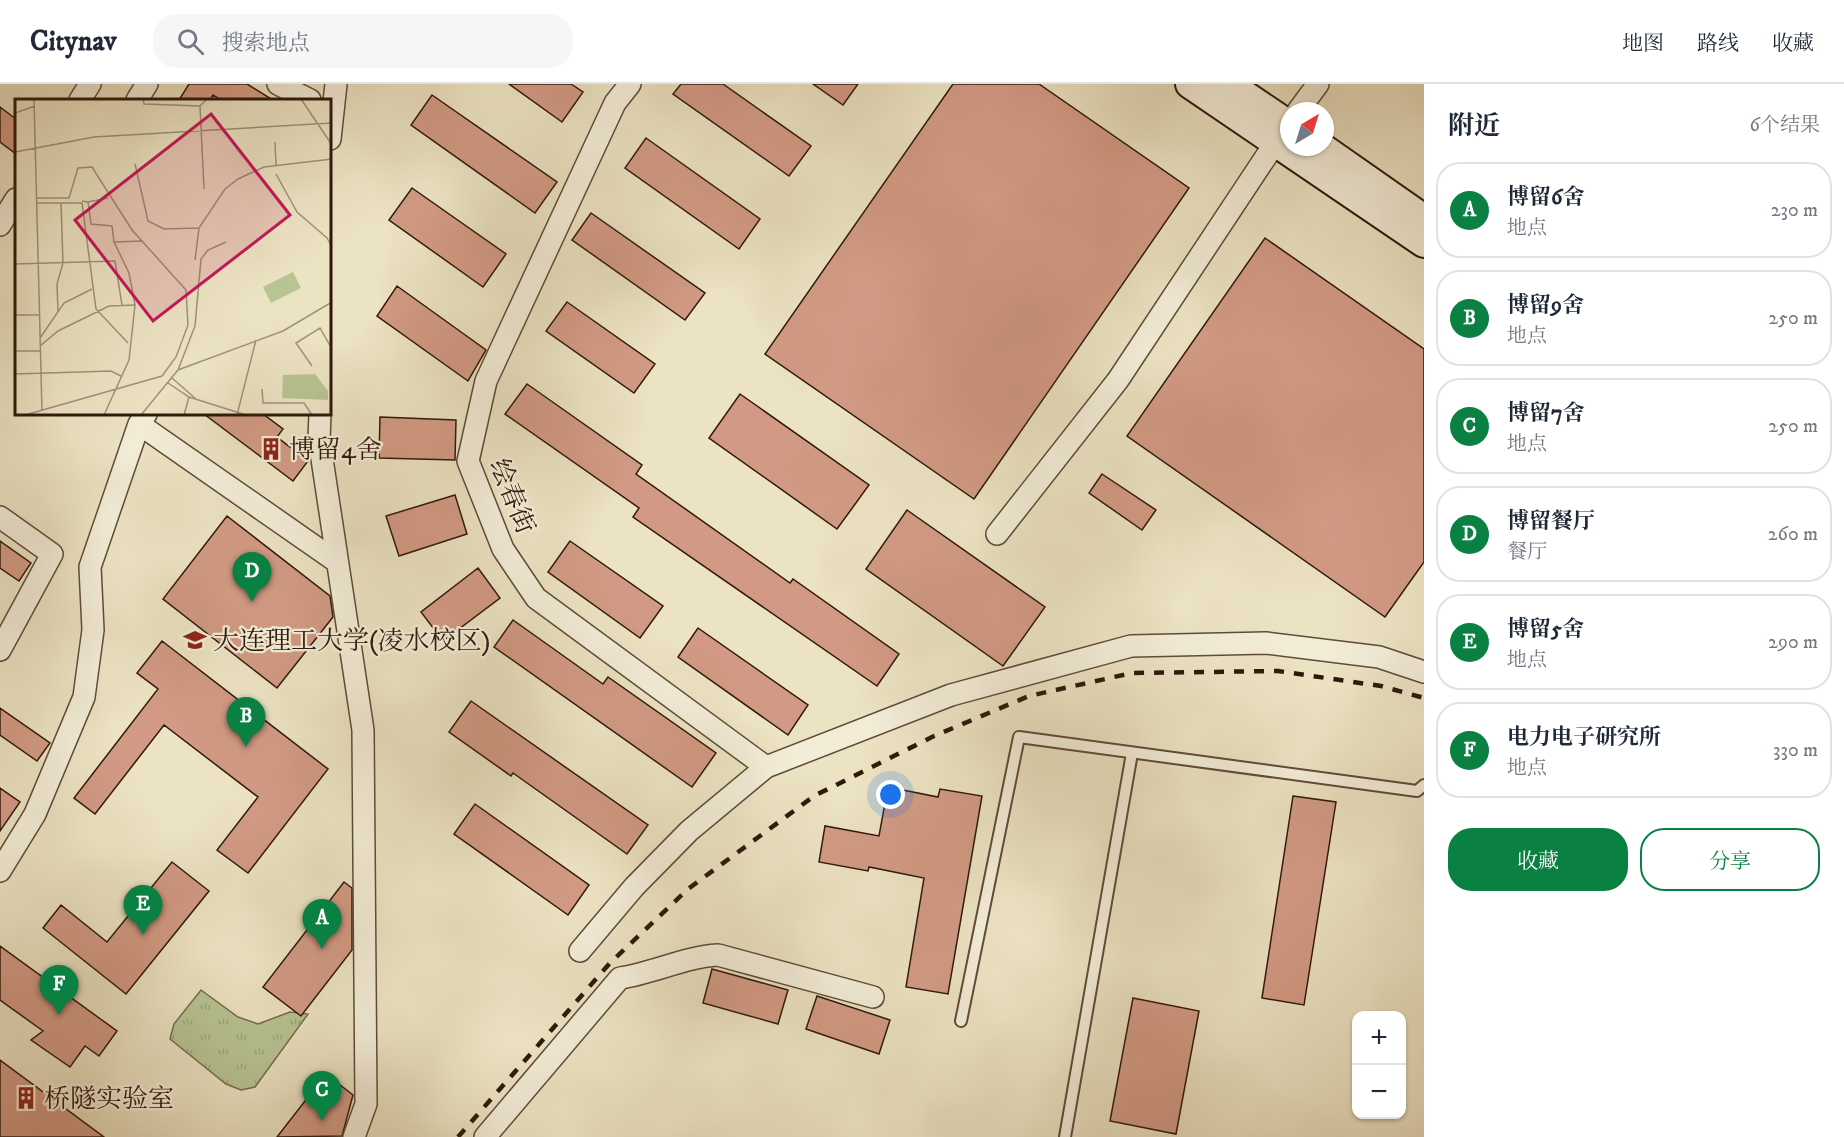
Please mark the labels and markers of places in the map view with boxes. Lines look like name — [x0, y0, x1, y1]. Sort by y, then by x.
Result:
place label: 博留4舍 — [289, 434, 382, 467]
building icon: 博留4舍 — [258, 436, 284, 462]
pin: D — [232, 552, 272, 602]
place label: 大连理工大学(凌水校区) — [213, 625, 490, 658]
school or university icon: 大连理工大学(凌水校区) — [182, 627, 208, 653]
pin: B — [226, 698, 266, 747]
pin: E — [124, 886, 162, 935]
pin: A — [302, 900, 342, 949]
pin: F — [40, 966, 78, 1015]
pin: C — [302, 1072, 342, 1121]
place label: 桥隧实验室 — [44, 1083, 174, 1116]
building icon: 桥隧实验室 — [13, 1085, 39, 1111]

